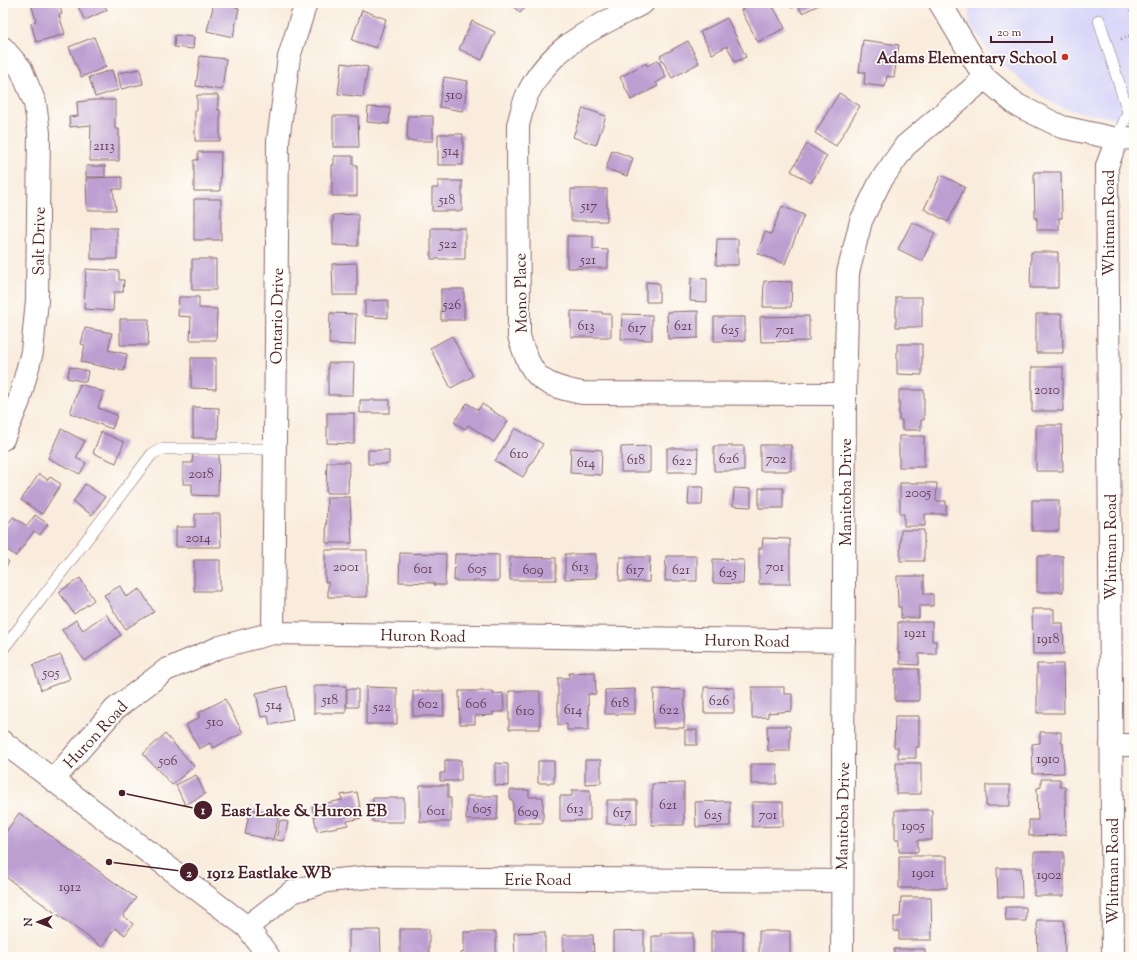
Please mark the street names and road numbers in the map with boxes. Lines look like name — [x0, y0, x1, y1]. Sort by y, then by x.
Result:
street label: Whitman Road — [1099, 170, 1122, 276]
street label: Salt Drive — [28, 207, 53, 276]
street label: Mono Place — [510, 253, 535, 333]
street label: Ontario Drive — [266, 267, 291, 365]
street label: Manitoba Drive — [836, 438, 859, 546]
street label: Whitman Road — [1101, 494, 1124, 600]
street label: Huron Road — [380, 625, 466, 650]
street label: Huron Road — [704, 630, 790, 655]
street label: Huron Road — [59, 697, 134, 775]
street label: Manitoba Drive — [832, 762, 857, 870]
street label: Whitman Road — [1103, 818, 1126, 924]
street label: Erie Road — [505, 870, 571, 893]

